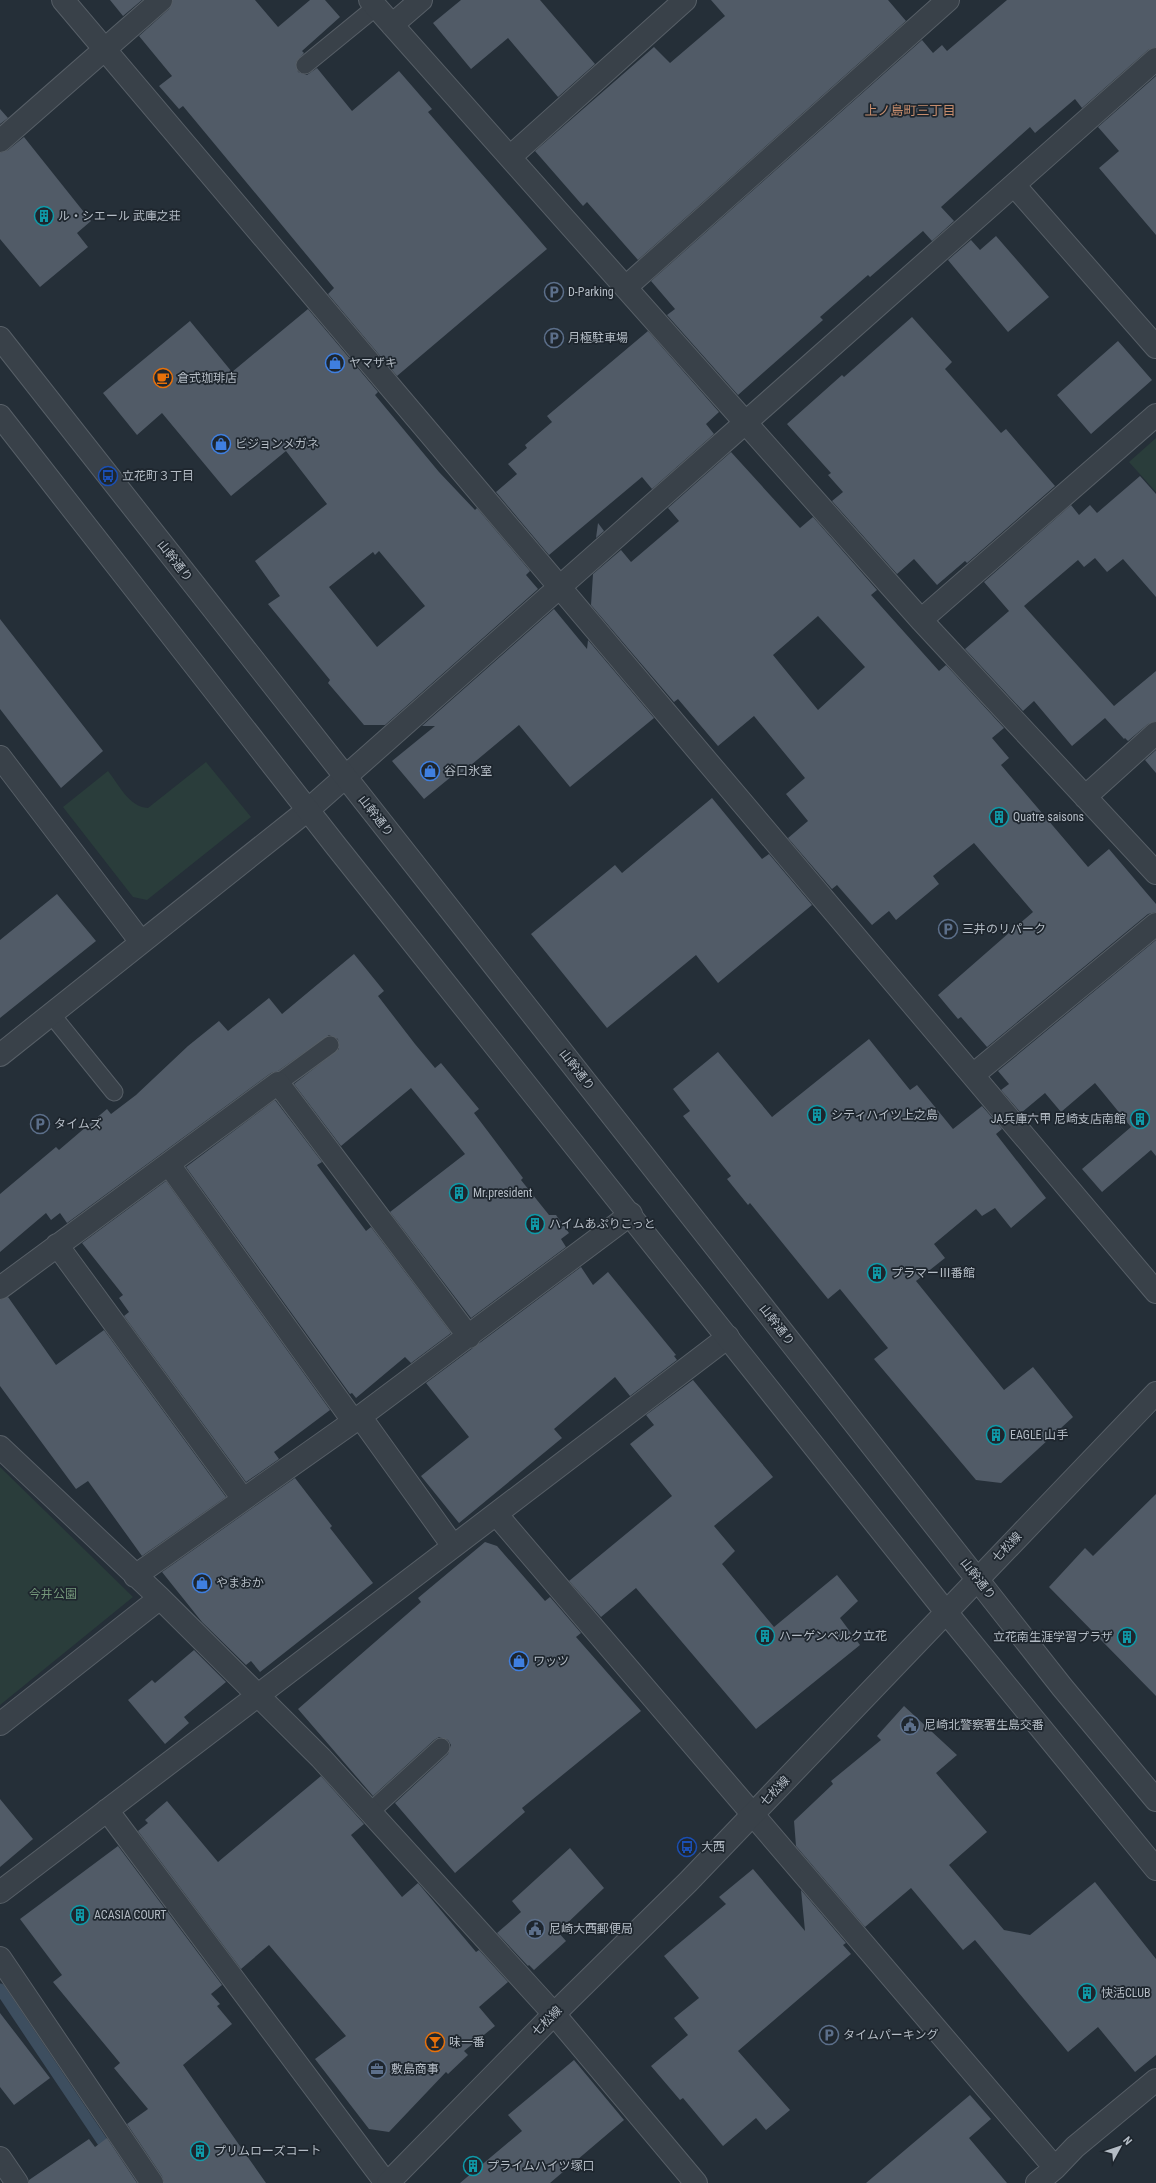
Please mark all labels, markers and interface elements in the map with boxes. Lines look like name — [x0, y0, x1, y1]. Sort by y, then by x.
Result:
district label: 上ノ島町三丁目 — [864, 103, 956, 118]
building icon: ル・シエール 武庫之荘 — [33, 205, 55, 227]
place label: ル・シエール 武庫之荘 — [58, 209, 181, 223]
parking icon: D-Parking — [543, 281, 565, 303]
place label: D-Parking — [568, 285, 614, 299]
parking icon: 月極駐車場 — [543, 327, 565, 349]
place label: 月極駐車場 — [568, 331, 628, 345]
shop icon: ヤマザキ — [324, 352, 346, 374]
place label: ヤマザキ — [349, 356, 397, 370]
cafe icon: 倉式珈琲店 — [152, 367, 174, 389]
place label: 倉式珈琲店 — [177, 371, 237, 385]
shop icon: ビジョンメガネ — [210, 433, 232, 455]
place label: ビジョンメガネ — [235, 437, 319, 451]
bus stop icon: 立花町３丁目 — [97, 465, 119, 487]
place label: 立花町３丁目 — [122, 469, 194, 483]
street label: 山幹通り — [155, 538, 195, 584]
shop icon: 谷口氷室 — [419, 760, 441, 782]
place label: 谷口氷室 — [444, 764, 492, 778]
street label: 山幹通り — [356, 793, 396, 839]
building icon: Quatre saisons — [988, 806, 1010, 828]
place label: Quatre saisons — [1013, 810, 1084, 824]
parking icon: 三井のリパーク — [937, 918, 959, 940]
place label: 三井のリパーク — [962, 922, 1046, 936]
street label: 山幹通り — [557, 1047, 597, 1093]
building icon: シティハイツ上之島 — [806, 1104, 828, 1126]
place label: シティハイツ上之島 — [831, 1108, 938, 1122]
building icon: JA兵庫六甲 尼崎支店南館 — [1129, 1108, 1151, 1130]
place label: JA兵庫六甲 尼崎支店南館 — [991, 1112, 1126, 1126]
parking icon: タイムズ — [29, 1113, 51, 1135]
place label: タイムズ — [54, 1117, 102, 1131]
building icon: Mr.president — [448, 1182, 470, 1204]
place label: Mr.president — [473, 1186, 533, 1200]
building icon: ハイムあぷりこっと — [524, 1213, 546, 1235]
place label: ハイムあぷりこっと — [549, 1217, 656, 1231]
building icon: プラマーⅢ番館 — [866, 1262, 888, 1284]
place label: プラマーⅢ番館 — [891, 1266, 975, 1280]
street label: 山幹通り — [757, 1302, 797, 1348]
building icon: EAGLE 山手 — [985, 1424, 1007, 1446]
place label: EAGLE 山手 — [1010, 1428, 1068, 1442]
street label: 七松線 — [989, 1529, 1025, 1565]
street label: 山幹通り — [958, 1556, 998, 1602]
shop icon: やまおか — [191, 1572, 213, 1594]
place label: やまおか — [216, 1576, 264, 1590]
park label: 今井公園 — [29, 1587, 77, 1601]
building icon: ハーゲンベルク立花 — [754, 1625, 776, 1647]
building icon: 立花南生涯学習プラザ — [1116, 1626, 1138, 1648]
place label: ハーゲンベルク立花 — [779, 1629, 887, 1643]
place label: 立花南生涯学習プラザ — [993, 1630, 1113, 1644]
shop icon: ワッツ — [508, 1650, 530, 1672]
place label: ワッツ — [533, 1654, 569, 1668]
public building icon: 尼崎北警察署生島交番 — [899, 1714, 921, 1736]
place label: 尼崎北警察署生島交番 — [924, 1718, 1044, 1732]
street label: 七松線 — [757, 1773, 793, 1809]
bus stop icon: 大西 — [676, 1836, 698, 1858]
place label: 大西 — [701, 1840, 725, 1854]
building icon: ACASIA COURT — [69, 1904, 91, 1926]
place label: ACASIA COURT — [94, 1908, 166, 1922]
public building icon: 尼崎大西郵便局 — [524, 1918, 546, 1940]
place label: 尼崎大西郵便局 — [549, 1922, 633, 1936]
building icon: 快活CLUB — [1076, 1982, 1098, 2004]
place label: 快活CLUB — [1101, 1986, 1150, 2000]
street label: 七松線 — [529, 2003, 565, 2039]
parking icon: タイムパーキング — [818, 2024, 840, 2046]
place label: タイムパーキング — [843, 2028, 938, 2042]
bar icon: 味一番 — [424, 2031, 446, 2053]
place label: 味一番 — [449, 2035, 485, 2049]
office icon: 敷島商事 — [366, 2058, 388, 2080]
place label: 敷島商事 — [391, 2062, 439, 2076]
north arrow — [1100, 2127, 1140, 2167]
text: N — [1120, 2134, 1135, 2148]
building icon: プリムローズコート — [189, 2140, 211, 2162]
place label: プリムローズコート — [214, 2144, 321, 2158]
building icon: プライムハイツ塚口 — [462, 2155, 484, 2177]
place label: プライムハイツ塚口 — [487, 2159, 595, 2173]

